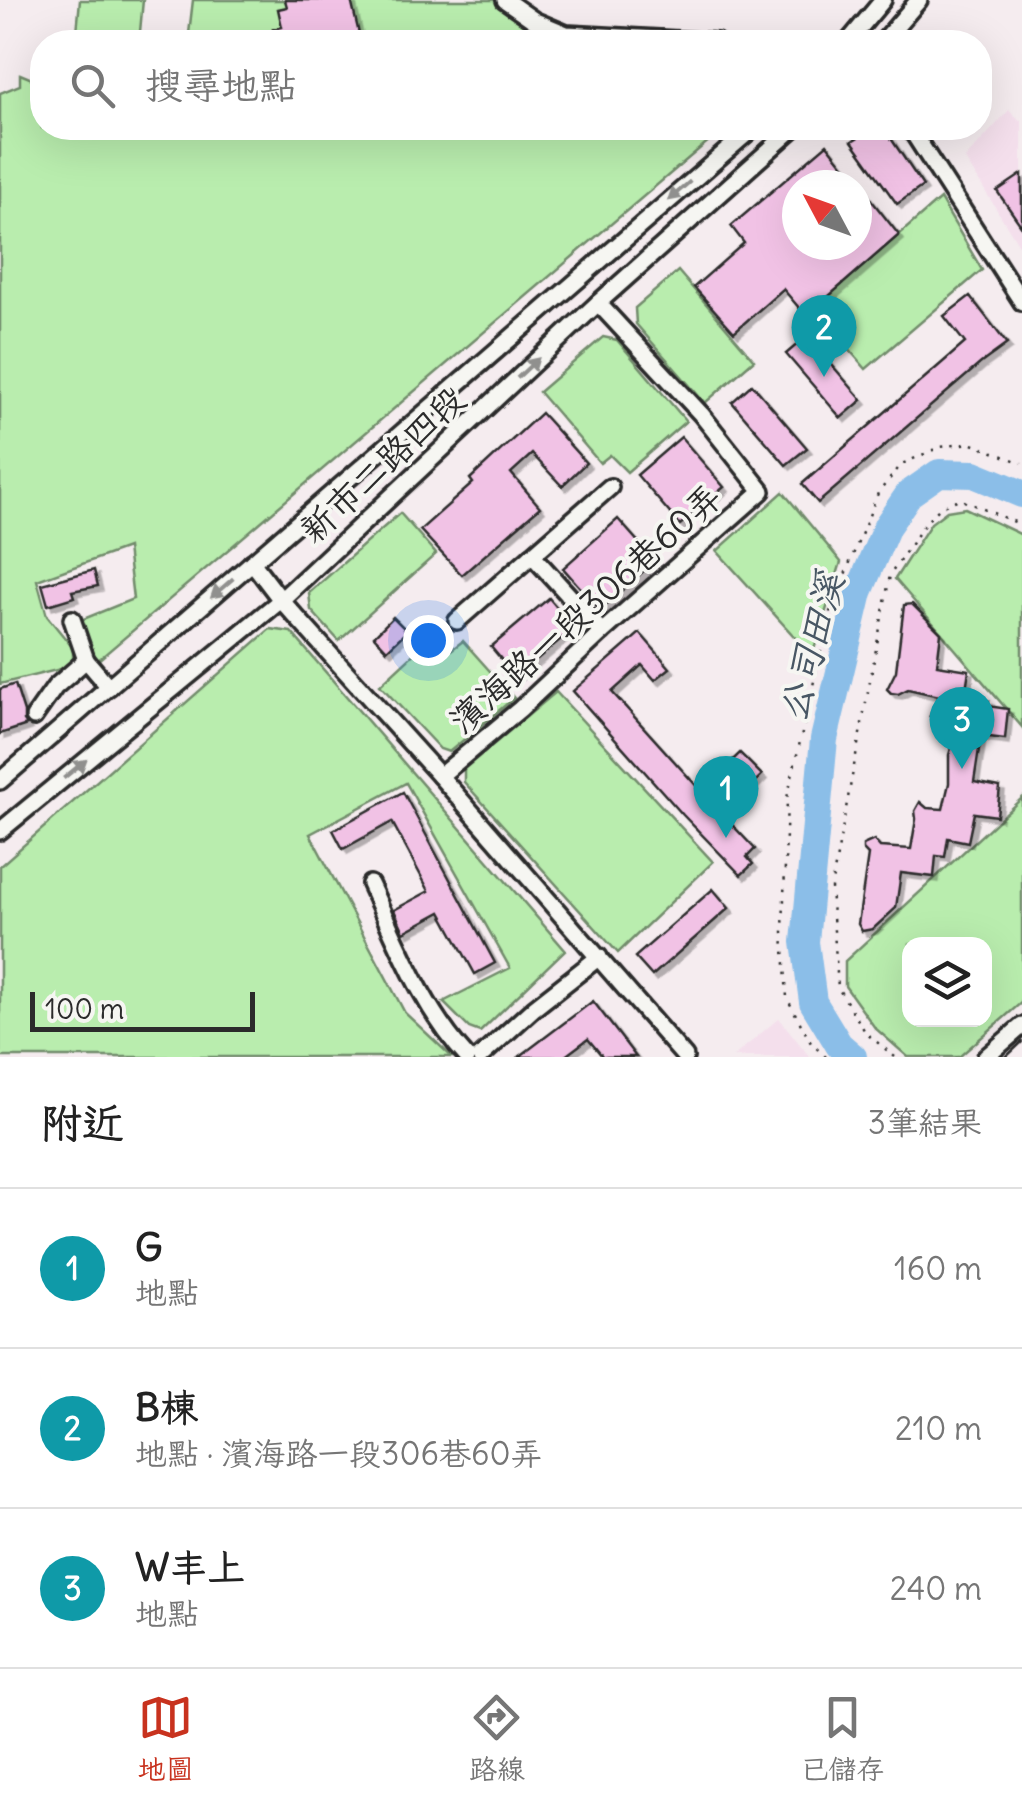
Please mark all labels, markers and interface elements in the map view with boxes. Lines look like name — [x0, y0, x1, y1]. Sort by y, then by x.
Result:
search box — [30, 30, 992, 140]
icon: search — [65, 58, 120, 113]
text: 搜尋地點 — [145, 62, 297, 109]
north arrow — [782, 170, 872, 260]
one-way arrow — [667, 180, 692, 202]
pin: 2 — [792, 294, 856, 377]
one-way arrow — [516, 357, 540, 380]
street label: 新市二路四段 — [290, 376, 474, 552]
street label: 濱海路一段306巷60弄 — [440, 474, 730, 742]
water label: 公司田溪 — [769, 566, 854, 727]
one-way arrow — [210, 577, 235, 598]
your location — [403, 615, 454, 666]
pin: 3 — [930, 686, 994, 769]
pin: 1 — [694, 756, 758, 838]
one-way arrow — [63, 759, 88, 780]
map controls — [902, 937, 992, 1027]
button: layers — [902, 937, 992, 1027]
scale bar — [30, 987, 255, 1032]
text: 100 m — [45, 991, 124, 1027]
text: 附近 — [40, 1097, 124, 1149]
text: 3筆結果 — [868, 1102, 982, 1143]
text: G — [135, 1224, 162, 1271]
text: 1 — [66, 1248, 79, 1289]
text: 160 m — [894, 1248, 982, 1289]
text: 地點 — [135, 1272, 199, 1313]
text: B棟 — [135, 1384, 198, 1431]
text: 2 — [64, 1408, 81, 1449]
text: 210 m — [895, 1408, 982, 1449]
text: 地點 · 濱海路一段306巷60弄 — [135, 1433, 543, 1474]
text: W丰上 — [135, 1544, 246, 1591]
text: 3 — [63, 1568, 82, 1609]
text: 240 m — [890, 1568, 982, 1609]
text: 地點 — [135, 1593, 199, 1634]
tab: 地圖 — [138, 1690, 194, 1787]
tab: 路線 — [469, 1690, 525, 1787]
tab: 已儲存 — [800, 1690, 884, 1787]

